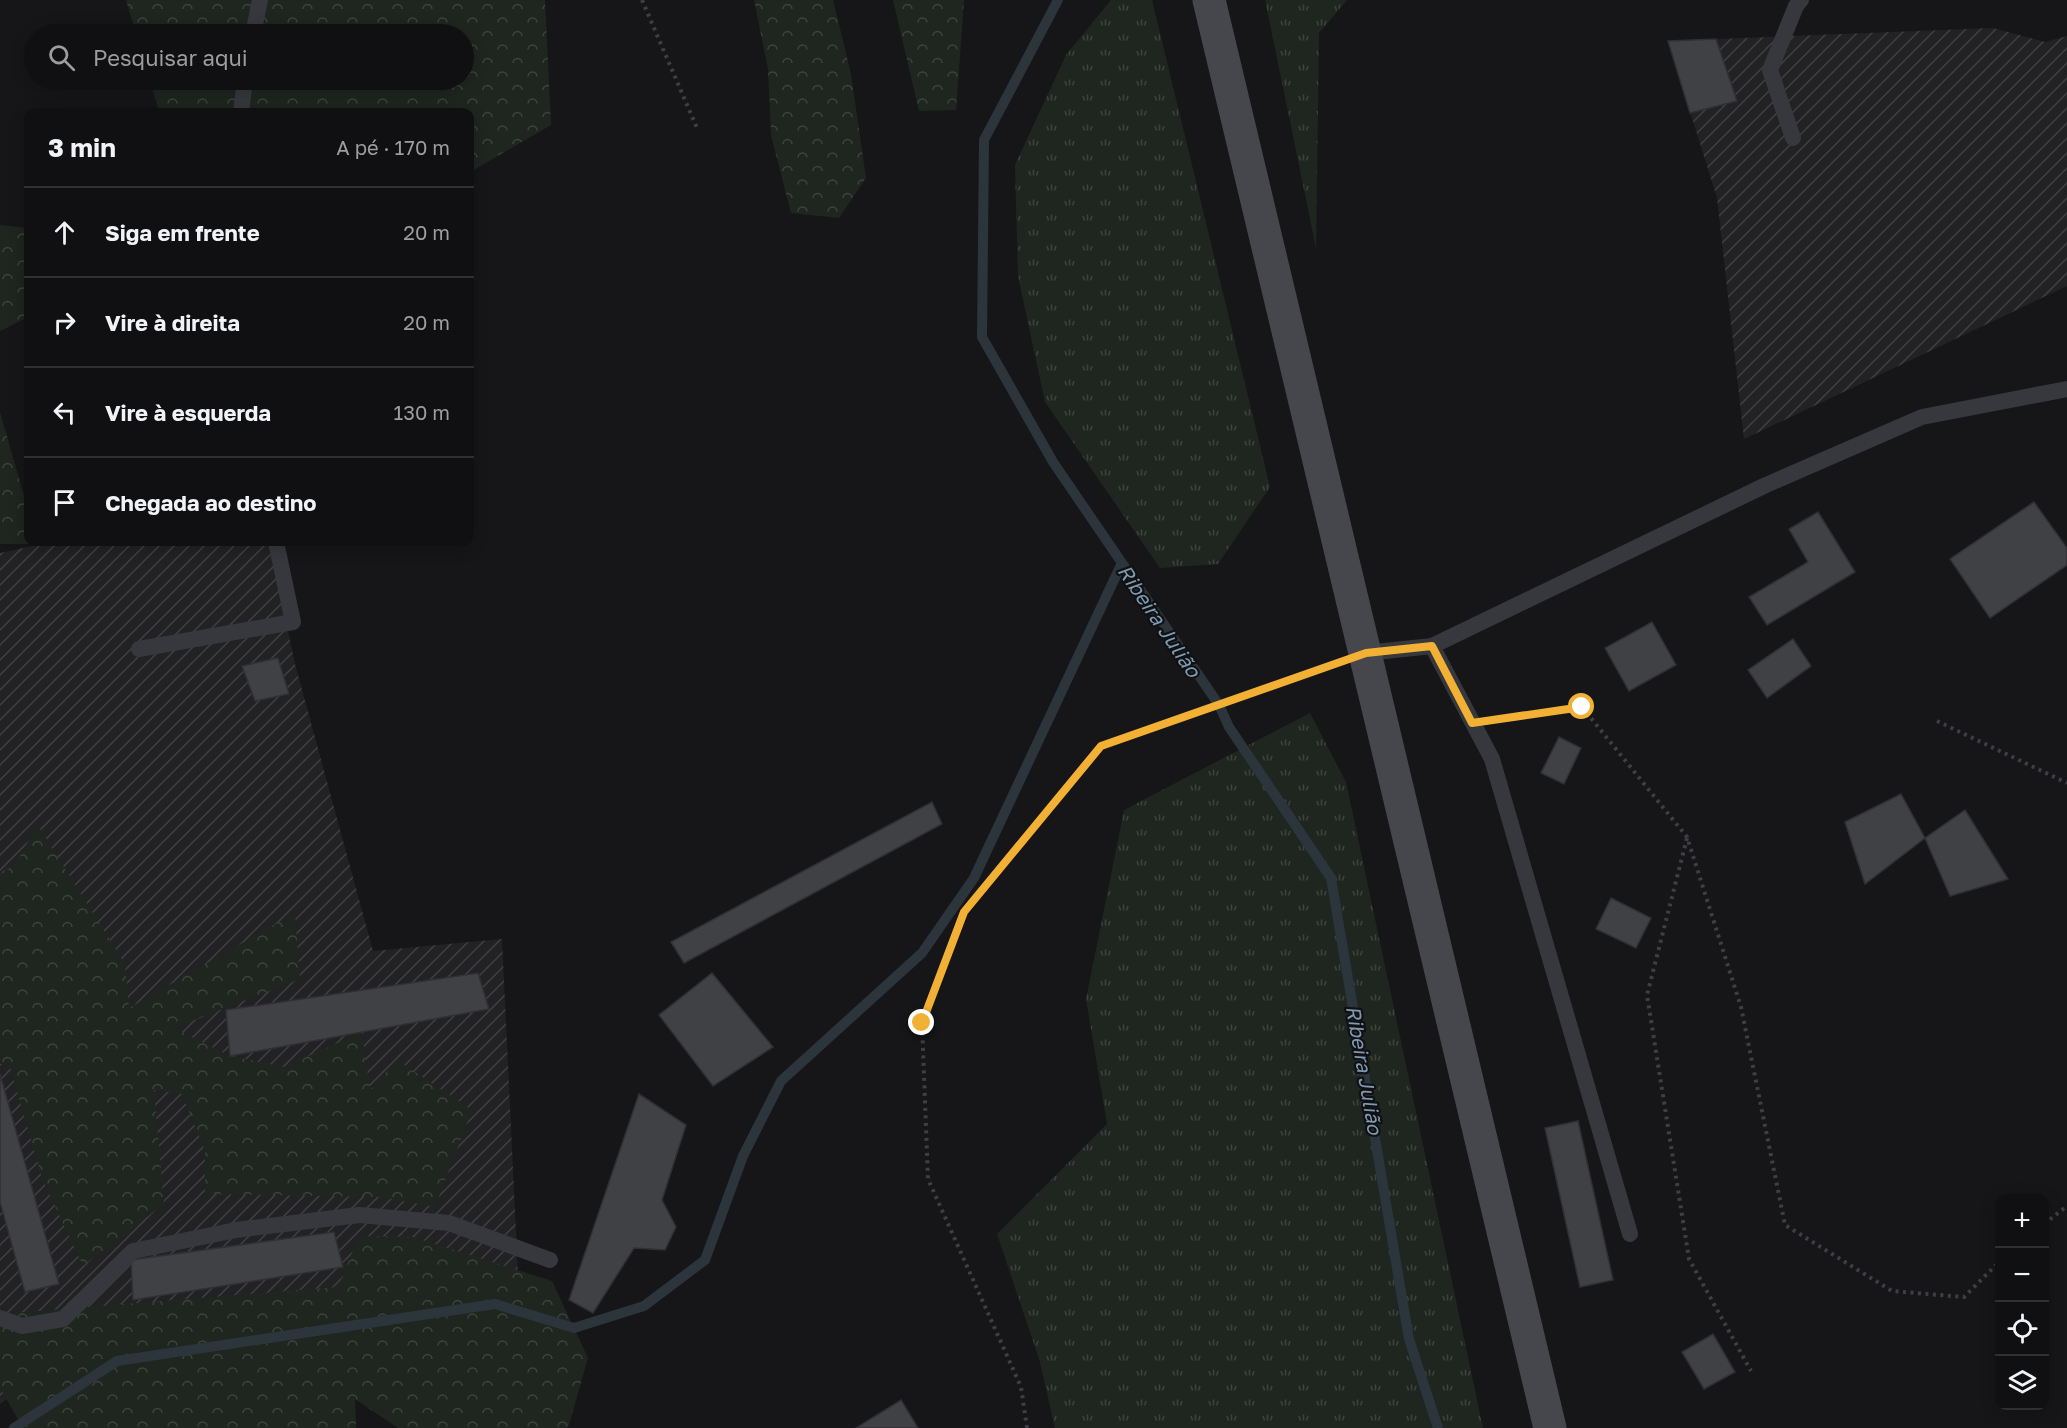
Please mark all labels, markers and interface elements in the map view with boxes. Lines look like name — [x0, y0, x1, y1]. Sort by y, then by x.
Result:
search box — [24, 24, 474, 90]
icon: search — [45, 41, 78, 74]
text: Pesquisar aqui — [93, 44, 248, 71]
text: 3 min — [48, 132, 116, 163]
text: A pé · 170 m — [336, 135, 450, 159]
icon: ahead — [48, 216, 81, 249]
text: Siga em frente — [105, 219, 260, 246]
text: 20 m — [403, 220, 450, 244]
icon: right — [48, 306, 81, 339]
text: Vire à direita — [105, 309, 240, 336]
text: 20 m — [403, 310, 450, 334]
icon: left — [48, 396, 81, 429]
text: Vire à esquerda — [105, 399, 271, 426]
text: 130 m — [394, 400, 450, 424]
icon: arrive — [48, 486, 81, 519]
text: Chegada ao destino — [105, 489, 317, 516]
water label: Ribeira Julião — [1113, 560, 1207, 682]
route start — [1568, 693, 1594, 719]
water label: Ribeira Julião — [1342, 1004, 1388, 1137]
route end — [908, 1009, 934, 1035]
map controls — [1995, 1194, 2049, 1410]
button: + — [1995, 1194, 2049, 1248]
button: − — [1995, 1248, 2049, 1302]
button: locate — [1995, 1302, 2049, 1356]
button: layers — [1995, 1356, 2049, 1410]

